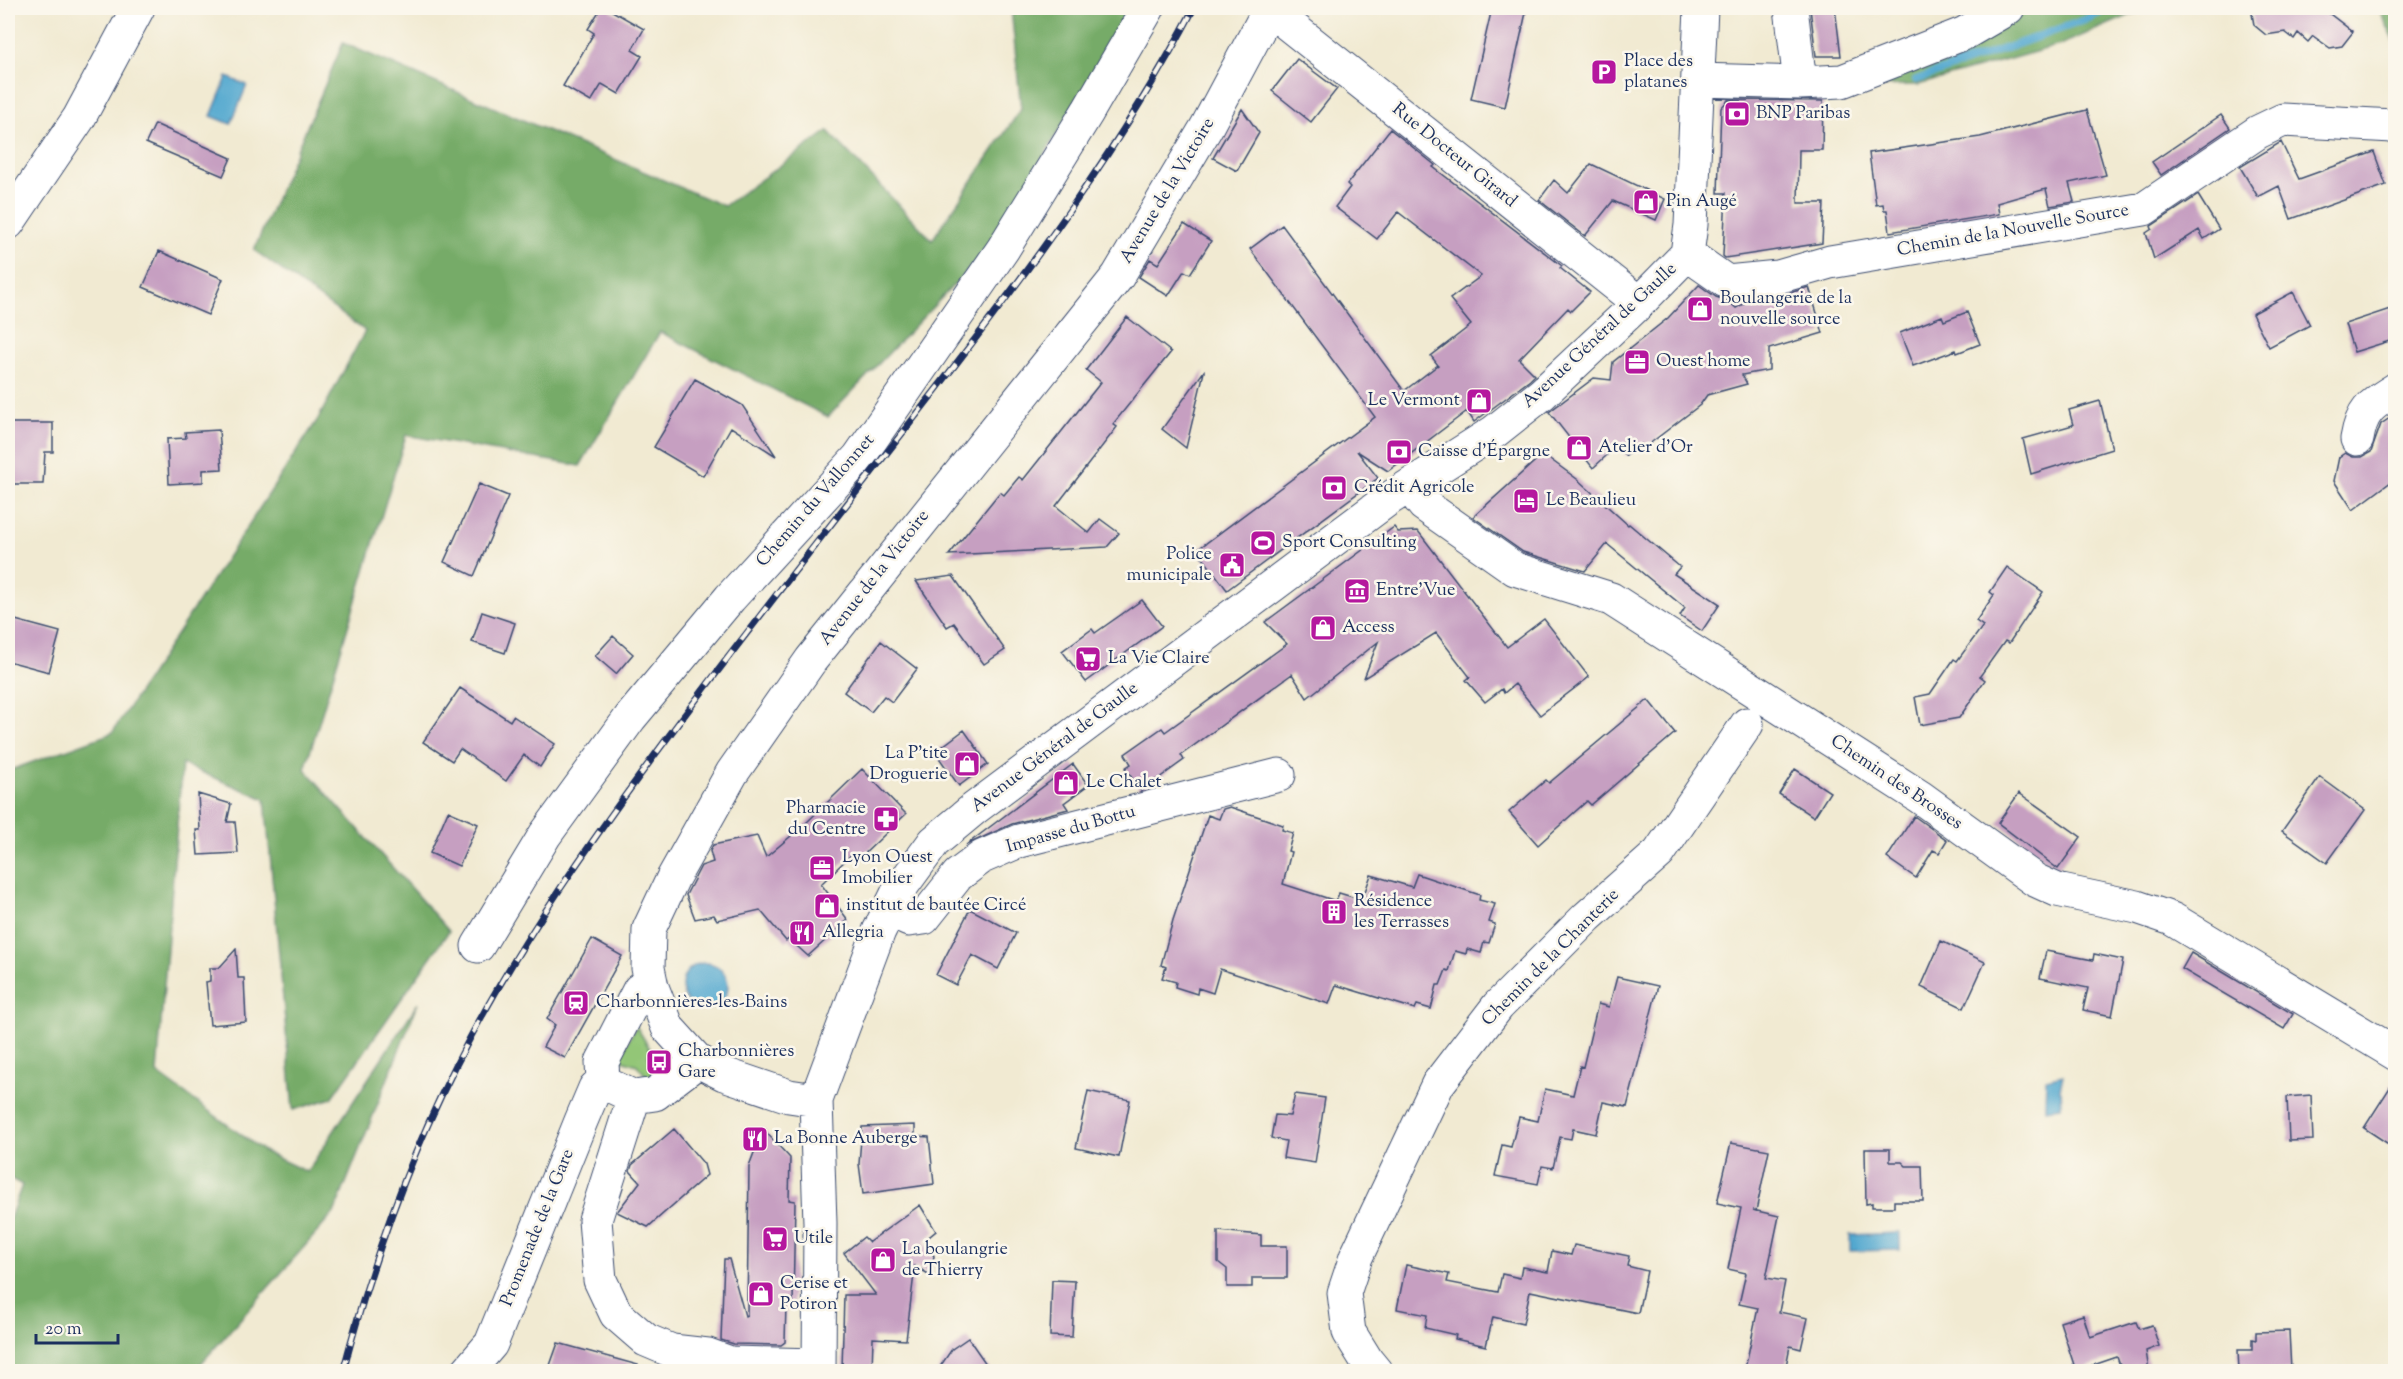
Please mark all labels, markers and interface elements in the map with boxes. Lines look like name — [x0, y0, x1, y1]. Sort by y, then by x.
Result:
place label: Place des platanes — [1624, 49, 1693, 96]
parking icon: Place des platanes — [1589, 57, 1619, 87]
street label: Rue Docteur Girard — [1386, 97, 1522, 215]
bank icon: BNP Paribas — [1722, 99, 1752, 129]
place label: BNP Paribas — [1756, 101, 1850, 127]
street label: Avenue de la Victoire — [1114, 113, 1222, 269]
shop icon: Pin Augé — [1631, 187, 1661, 217]
place label: Pin Augé — [1666, 189, 1737, 215]
street label: Chemin de la Nouvelle Source — [1895, 198, 2131, 264]
street label: Avenue Général de Gaulle — [1517, 257, 1683, 415]
place label: Boulangerie de la nouvelle source — [1720, 286, 1852, 333]
shop icon: Boulangerie de la nouvelle source — [1685, 294, 1715, 324]
office icon: Ouest home — [1622, 347, 1652, 377]
place label: Ouest home — [1656, 349, 1751, 375]
shop icon: Le Vermont — [1464, 386, 1494, 416]
place label: Le Vermont — [1368, 388, 1460, 414]
street label: Chemin du Vallonnet — [751, 429, 881, 573]
shop icon: Atelier d'Or — [1564, 433, 1594, 463]
place label: Atelier d'Or — [1598, 435, 1693, 461]
bank icon: Caisse d'Épargne — [1384, 437, 1414, 467]
place label: Caisse d'Épargne — [1418, 439, 1550, 465]
bank icon: Crédit Agricole — [1319, 473, 1349, 503]
place label: Crédit Agricole — [1354, 475, 1475, 501]
hotel icon: Le Beaulieu — [1511, 486, 1541, 516]
place label: Le Beaulieu — [1546, 488, 1636, 514]
street label: Avenue de la Victoire — [814, 505, 936, 651]
sports icon: Sport Consulting — [1248, 528, 1278, 558]
place label: Sport Consulting — [1282, 530, 1417, 556]
place label: Police municipale — [1127, 542, 1212, 589]
public building icon: Police municipale — [1217, 550, 1247, 580]
museum icon: Entre'Vue — [1342, 576, 1372, 606]
place label: Entre'Vue — [1376, 578, 1455, 604]
shop icon: Access — [1308, 613, 1338, 643]
place label: Access — [1342, 615, 1395, 641]
supermarket icon: La Vie Claire — [1073, 644, 1103, 674]
place label: La Vie Claire — [1108, 646, 1210, 672]
street label: Avenue Général de Gaulle — [966, 676, 1144, 820]
street label: Chemin des Brosses — [1825, 729, 1967, 837]
place label: La P'tite Droguerie — [869, 741, 948, 788]
shop icon: La P'tite Droguerie — [952, 749, 982, 779]
shop icon: Le Chalet — [1051, 768, 1081, 798]
place label: Le Chalet — [1086, 770, 1162, 796]
place label: Pharmacie du Centre — [786, 796, 866, 843]
street label: Impasse du Bottu — [1003, 799, 1139, 861]
pharmacy icon: Pharmacie du Centre — [871, 804, 901, 834]
place label: Lyon Ouest Imobilier — [842, 845, 933, 892]
office icon: Lyon Ouest Imobilier — [807, 853, 837, 883]
street label: Chemin de la Chanterie — [1476, 883, 1626, 1033]
place label: Résidence les Terrasses — [1354, 889, 1449, 936]
shop icon: institut de bautée Circé — [812, 891, 842, 921]
place label: institut de bautée Circé — [846, 893, 1026, 919]
building icon: Résidence les Terrasses — [1319, 897, 1349, 927]
restaurant icon: Allegria — [787, 918, 817, 948]
place label: Allegria — [822, 920, 884, 946]
station icon: Charbonnières-les-Bains — [561, 988, 591, 1018]
place label: Charbonnières-les-Bains — [596, 990, 787, 1016]
place label: Charbonnières Gare — [678, 1039, 794, 1086]
bus stop icon: Charbonnières Gare — [644, 1047, 674, 1077]
restaurant icon: La Bonne Auberge — [740, 1124, 770, 1154]
place label: La Bonne Auberge — [774, 1126, 918, 1152]
street label: Promenade de la Gare — [495, 1145, 581, 1311]
supermarket icon: Utile — [760, 1224, 790, 1254]
place label: Utile — [794, 1226, 833, 1252]
place label: La boulangrie de Thierry — [902, 1237, 1008, 1284]
shop icon: La boulangrie de Thierry — [868, 1245, 898, 1275]
place label: Cerise et Potiron — [780, 1271, 848, 1318]
shop icon: Cerise et Potiron — [746, 1279, 776, 1309]
scale bar — [36, 1307, 118, 1345]
text: 20 m — [45, 1317, 82, 1343]

